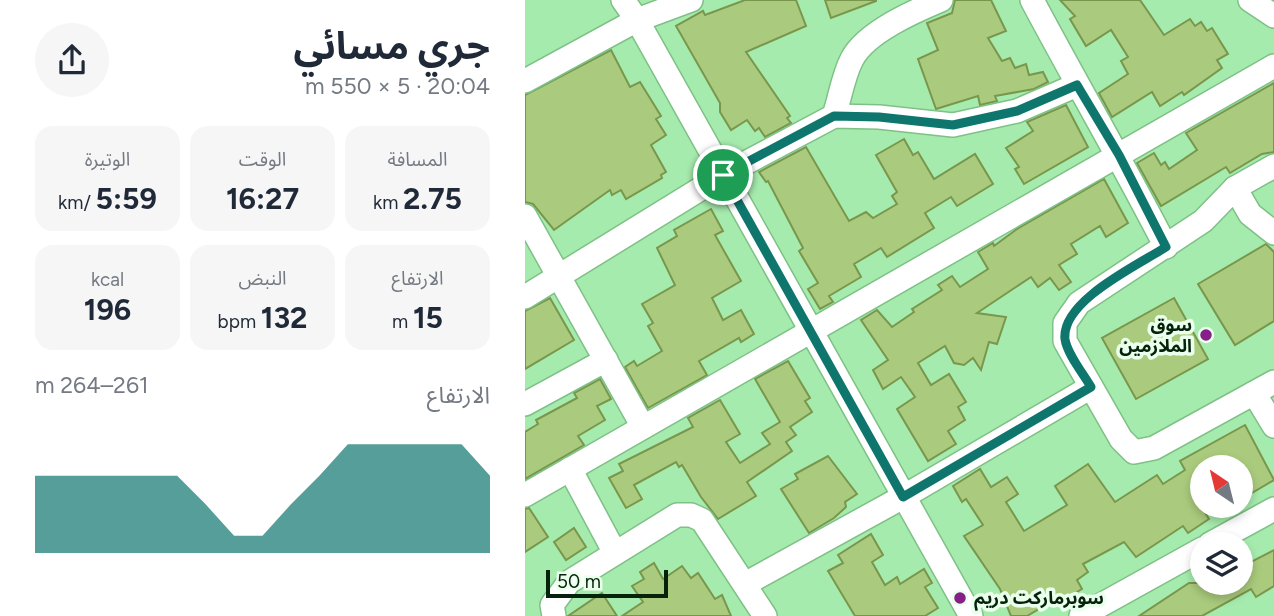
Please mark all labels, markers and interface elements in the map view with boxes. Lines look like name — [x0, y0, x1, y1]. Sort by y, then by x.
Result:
button: share — [35, 23, 109, 97]
text: جري مسائي — [293, 23, 490, 69]
text: 20:04 · 5 × 550 m — [305, 72, 490, 100]
pin — [693, 145, 753, 205]
text: الوتيرة — [85, 148, 130, 171]
text: الوقت — [239, 148, 286, 171]
text: المسافة — [388, 148, 447, 171]
icon: arrive — [704, 156, 742, 194]
text: 5:59 — [96, 180, 157, 217]
text: 16:27 — [226, 180, 299, 217]
text: 2.75 — [403, 180, 462, 217]
text: /km — [58, 191, 96, 214]
text: km — [373, 191, 403, 214]
text: النبض — [238, 267, 287, 290]
text: الارتفاع — [391, 267, 444, 290]
text: kcal — [91, 268, 124, 291]
text: 196 — [84, 291, 131, 328]
text: 132 — [261, 299, 307, 336]
text: 15 — [413, 299, 443, 336]
text: bpm — [218, 310, 261, 333]
text: m — [392, 310, 413, 333]
place label: سوق الملازمين — [1119, 314, 1192, 357]
marker: سوق الملازمين — [1198, 327, 1214, 343]
text: 261–264 m — [35, 371, 148, 399]
text: الارتفاع — [427, 381, 490, 409]
north arrow — [1190, 455, 1253, 518]
map controls — [1190, 455, 1253, 595]
button: layers — [1190, 532, 1253, 595]
scale bar — [546, 567, 669, 599]
text: 50 m — [557, 570, 601, 593]
place label: سوبرماركت دريم — [974, 587, 1104, 611]
marker: سوبرماركت دريم — [952, 590, 968, 606]

